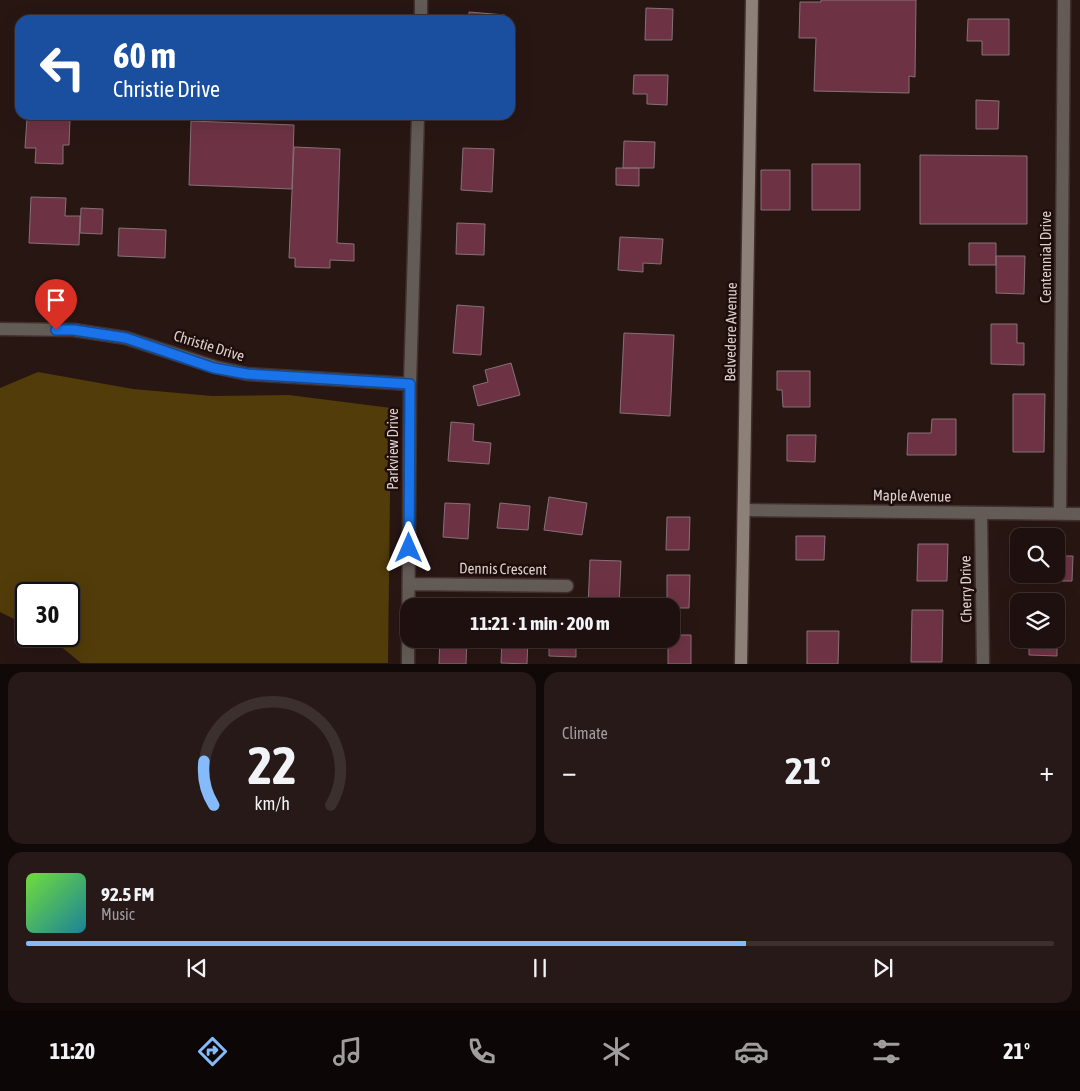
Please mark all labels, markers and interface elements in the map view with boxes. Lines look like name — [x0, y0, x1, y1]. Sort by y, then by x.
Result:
icon: left — [30, 35, 95, 100]
text: 60 m — [113, 35, 176, 75]
text: Christie Drive — [113, 76, 220, 102]
street label: Centennial Drive — [1037, 211, 1054, 303]
pin — [35, 279, 77, 330]
street label: Belvedere Avenue — [721, 282, 740, 382]
icon: arrive — [42, 286, 70, 314]
street label: Christie Drive — [172, 327, 247, 364]
street label: Parkview Drive — [384, 408, 401, 490]
street label: Maple Avenue — [873, 486, 952, 505]
position arrow — [382, 521, 434, 573]
map controls — [1010, 528, 1065, 648]
button: search — [1010, 528, 1065, 583]
street label: Cherry Drive — [956, 555, 975, 623]
street label: Dennis Crescent — [459, 559, 547, 578]
speed limit sign: 30 — [15, 582, 80, 647]
button: layers — [1010, 593, 1065, 648]
text: 11:21 · 1 min · 200 m — [470, 612, 610, 634]
text: Climate — [562, 724, 608, 742]
text: 22 — [248, 735, 296, 795]
text: 21° — [785, 749, 831, 792]
text: − — [562, 755, 577, 787]
text: + — [1039, 755, 1054, 787]
text: km/h — [254, 793, 290, 814]
text: 92.5 FM — [101, 883, 154, 905]
text: Music — [101, 905, 135, 923]
icon: previous — [183, 954, 211, 982]
icon: pause — [526, 954, 554, 982]
icon: next — [869, 954, 897, 982]
icon: directions — [195, 1034, 230, 1069]
icon: music — [330, 1034, 365, 1069]
icon: phone — [464, 1034, 499, 1069]
icon: climate — [599, 1034, 634, 1069]
icon: car — [734, 1034, 769, 1069]
icon: filters — [869, 1034, 904, 1069]
text: 11:20 — [50, 1038, 95, 1064]
text: 21° — [1003, 1038, 1030, 1064]

